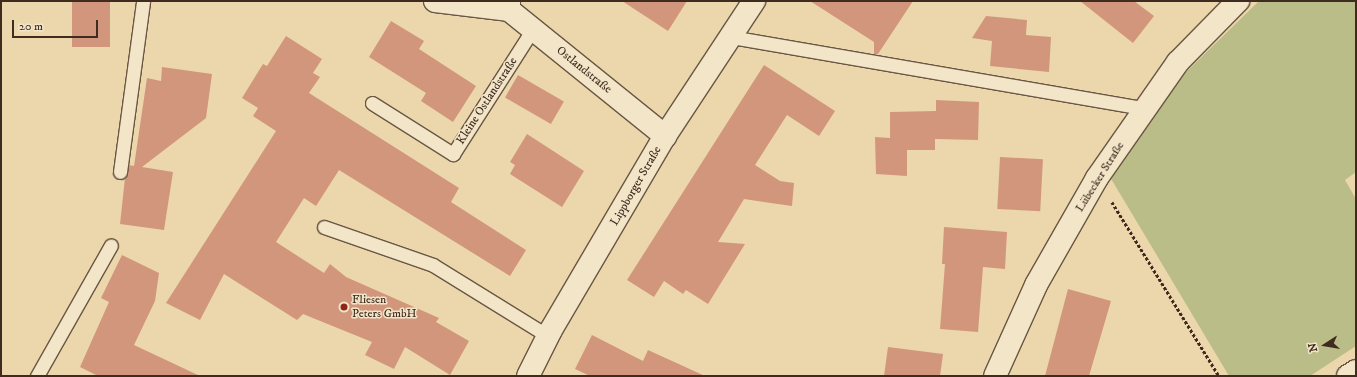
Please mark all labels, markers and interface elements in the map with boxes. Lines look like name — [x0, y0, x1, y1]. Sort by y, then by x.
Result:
scale bar — [14, 12, 100, 38]
text: 20 m — [19, 19, 43, 34]
street label: Ostlandstraße — [553, 43, 615, 97]
street label: Kleine Ostlandstraße — [454, 55, 520, 147]
street label: Lübecker Straße — [1073, 139, 1127, 215]
street label: Lippborger Straße — [607, 144, 665, 228]
place label: Fliesen Peters GmbH — [352, 293, 417, 321]
marker: Fliesen Peters GmbH — [339, 302, 349, 312]
north arrow — [1305, 325, 1345, 365]
text: N — [1305, 342, 1321, 353]

